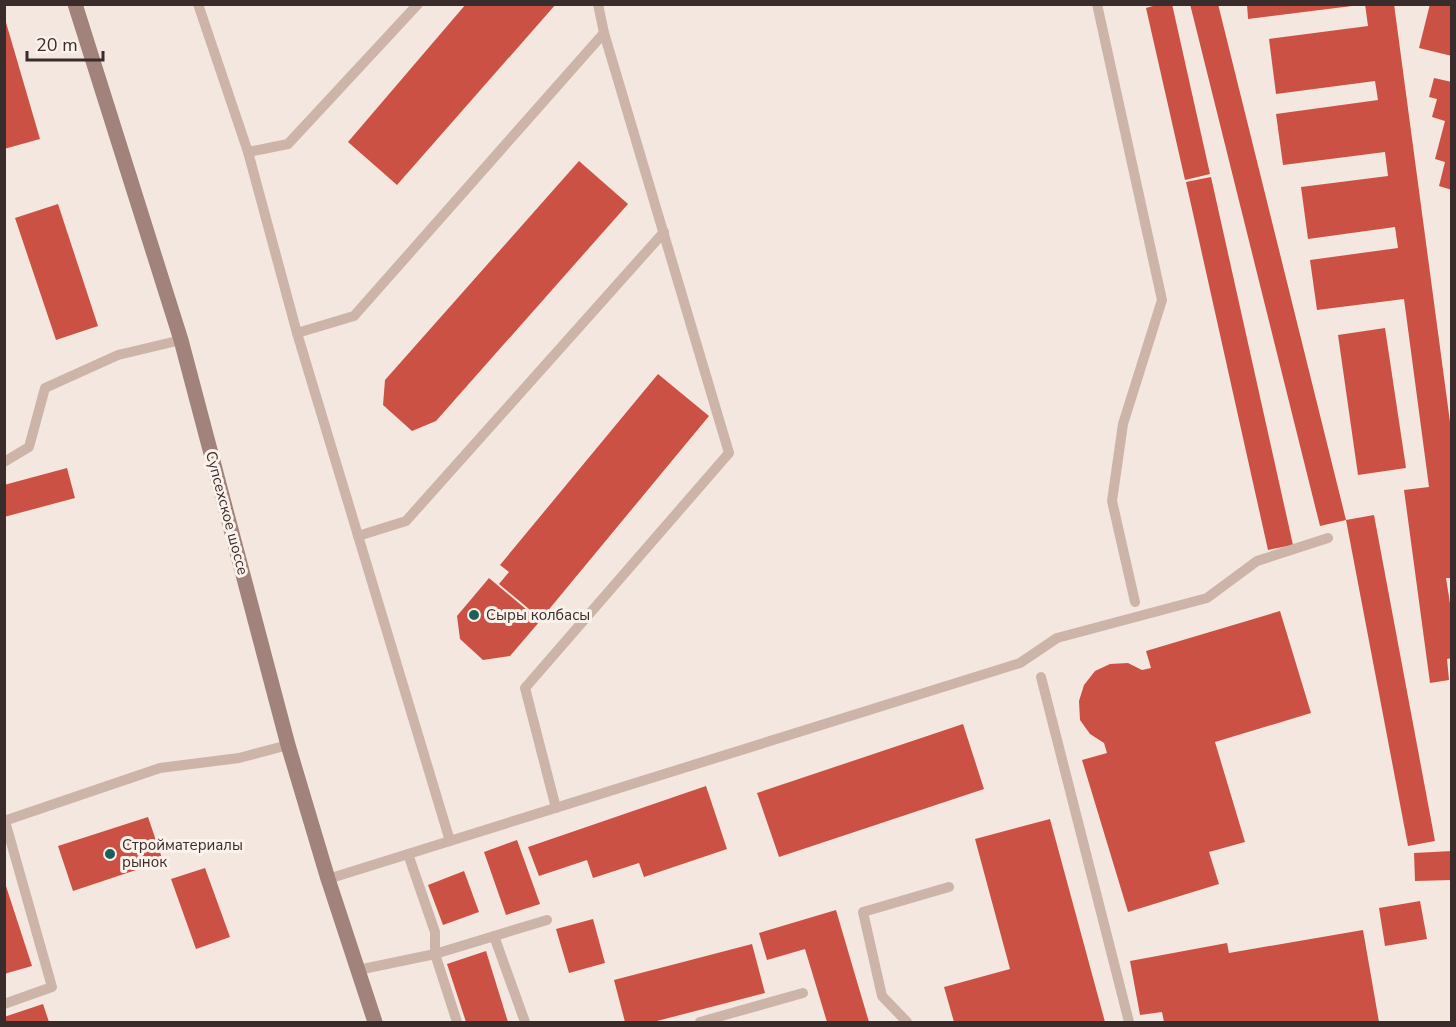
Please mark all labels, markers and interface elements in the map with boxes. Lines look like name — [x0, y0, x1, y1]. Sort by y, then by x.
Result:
scale bar — [27, 24, 104, 62]
text: 20 m — [36, 33, 78, 57]
street label: Супсехское шоссе — [201, 449, 253, 577]
place label: Сыры колбасы — [486, 605, 590, 625]
marker: Сыры колбасы — [467, 608, 481, 622]
place label: Стройматериалы рынок — [122, 835, 243, 872]
marker: Стройматериалы рынок — [103, 847, 117, 861]

